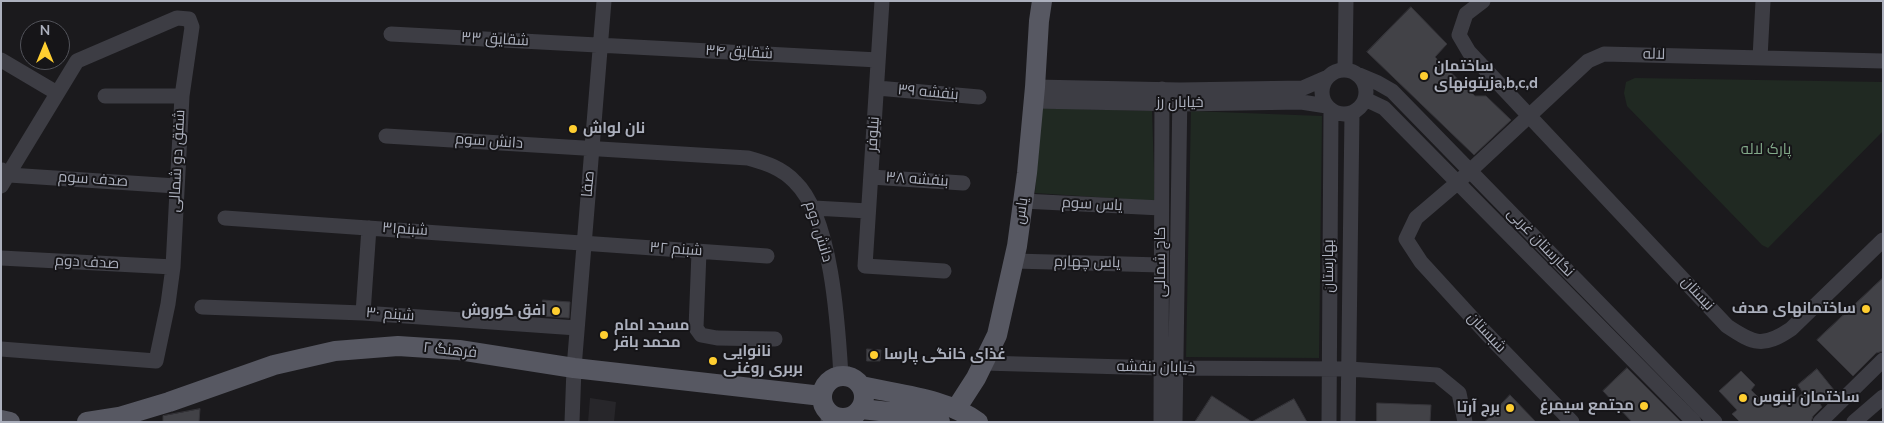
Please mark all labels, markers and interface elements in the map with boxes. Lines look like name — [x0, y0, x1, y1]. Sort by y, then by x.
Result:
north arrow — [20, 20, 70, 70]
text: N — [40, 21, 50, 40]
street label: شقایق ۳۳ — [461, 29, 529, 51]
street label: شقایق ۳۴ — [705, 42, 773, 64]
street label: لاله — [1643, 46, 1665, 64]
place label: ساختمان زیتونهایa,b,c,d — [1434, 58, 1538, 93]
marker: ساختمان زیتونهایa,b,c,d — [1418, 70, 1430, 82]
street label: بنفشه ۳۹ — [897, 81, 959, 105]
street label: خیابان رز — [1156, 94, 1204, 112]
street label: شفق دو شمالی — [166, 109, 190, 213]
street label: نیلوفر — [864, 116, 884, 152]
place label: نان لواش — [583, 120, 645, 138]
marker: نان لواش — [567, 123, 579, 135]
street label: دانش سوم — [454, 131, 524, 153]
park label: پارک لاله — [1741, 141, 1791, 159]
street label: صدف سوم — [57, 169, 129, 191]
street label: بنفشه ۳۸ — [885, 169, 949, 191]
street label: صفا — [579, 170, 599, 198]
street label: یاس سوم — [1061, 194, 1123, 216]
street label: یاس — [1011, 197, 1033, 225]
street label: دانش دوم — [800, 199, 836, 265]
street label: نگارستان غربی — [1503, 205, 1577, 281]
street label: شبنم۳۱ — [381, 219, 429, 241]
street label: کاج شمالی — [1152, 227, 1170, 297]
street label: شبنم ۳۲ — [649, 239, 703, 261]
street label: بهارستان — [1320, 239, 1338, 293]
street label: صدف دوم — [54, 252, 120, 274]
street label: یاس چهارم — [1054, 253, 1120, 273]
street label: نیستان — [1677, 273, 1717, 315]
place label: ساختمانهای صدف — [1732, 300, 1856, 318]
place label: افق کوروش — [462, 302, 546, 320]
marker: ساختمانهای صدف — [1860, 303, 1872, 315]
street label: شبنم ۳۰ — [365, 304, 415, 326]
marker: افق کوروش — [550, 305, 562, 317]
street label: شبستان — [1463, 309, 1509, 357]
place label: مسجد امام محمد باقر — [614, 317, 689, 352]
marker: مسجد امام محمد باقر — [598, 329, 610, 341]
street label: فرهنگ ۲ — [422, 339, 478, 363]
place label: نانوایی بربری روغنی — [723, 343, 803, 378]
place label: غذای خانگی پارسا — [884, 346, 1006, 364]
marker: غذای خانگی پارسا — [868, 349, 880, 361]
marker: نانوایی بربری روغنی — [707, 355, 719, 367]
street label: خیابان بنفشه — [1116, 358, 1196, 378]
place label: ساختمان آبنوس — [1753, 389, 1860, 407]
marker: ساختمان آبنوس — [1737, 392, 1749, 404]
place label: مجتمع سیمرغ — [1540, 397, 1634, 415]
place label: برج آرتا — [1457, 399, 1500, 417]
marker: مجتمع سیمرغ — [1638, 400, 1650, 412]
marker: برج آرتا — [1504, 402, 1516, 414]

